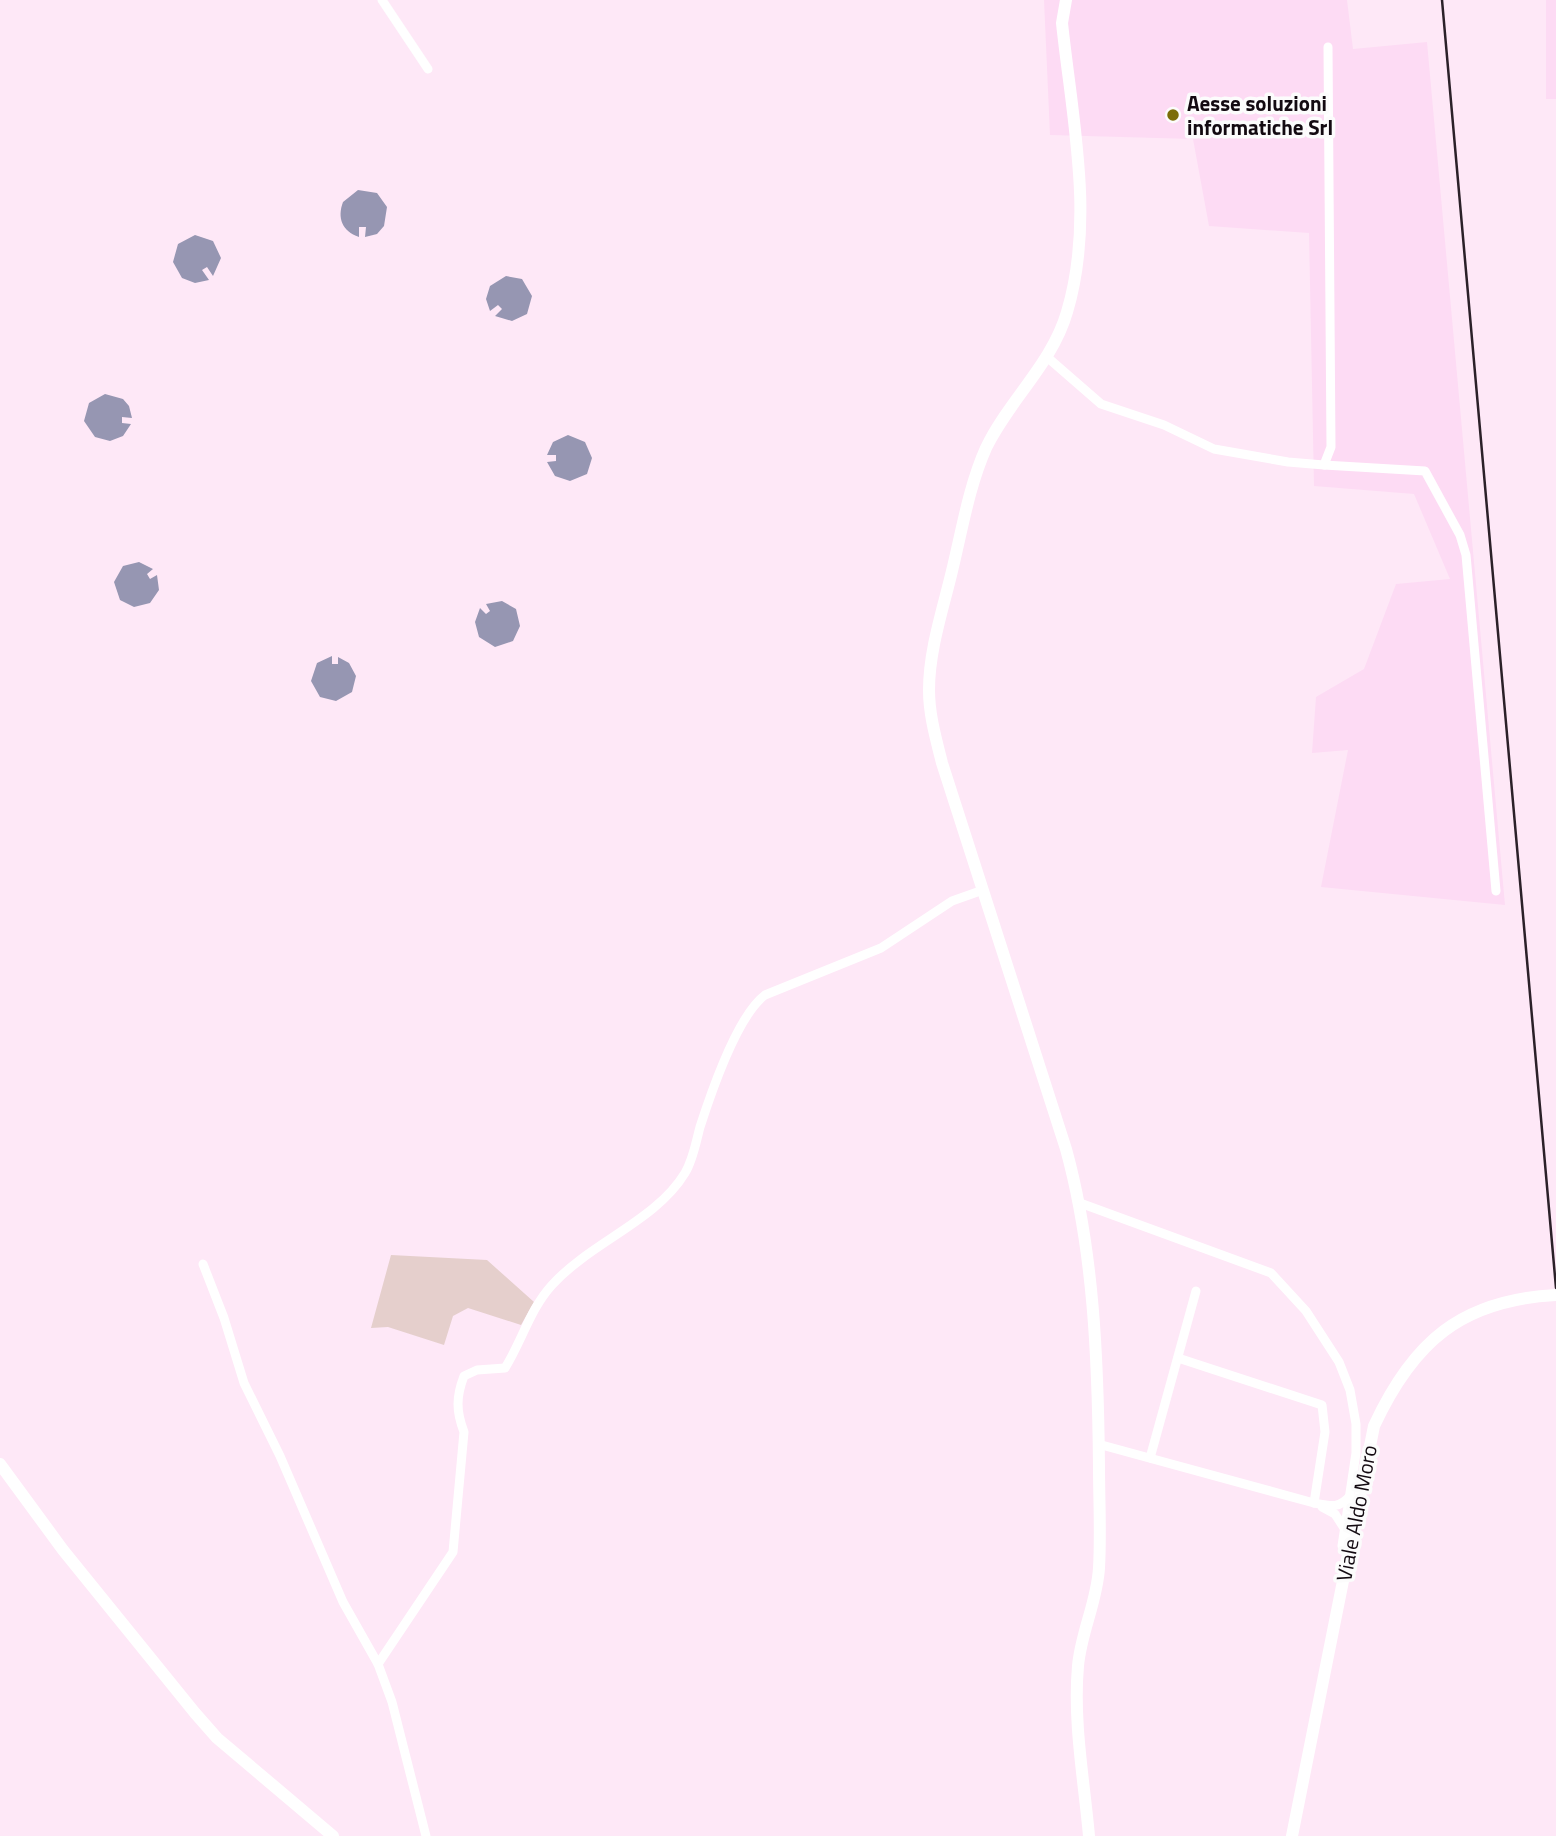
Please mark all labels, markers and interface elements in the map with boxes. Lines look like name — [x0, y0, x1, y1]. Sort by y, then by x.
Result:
place label: Aesse soluzioni informatiche Srl — [1187, 87, 1333, 143]
marker: Aesse soluzioni informatiche Srl — [1165, 107, 1181, 123]
street label: Viale Aldo Moro — [1327, 1442, 1385, 1584]

